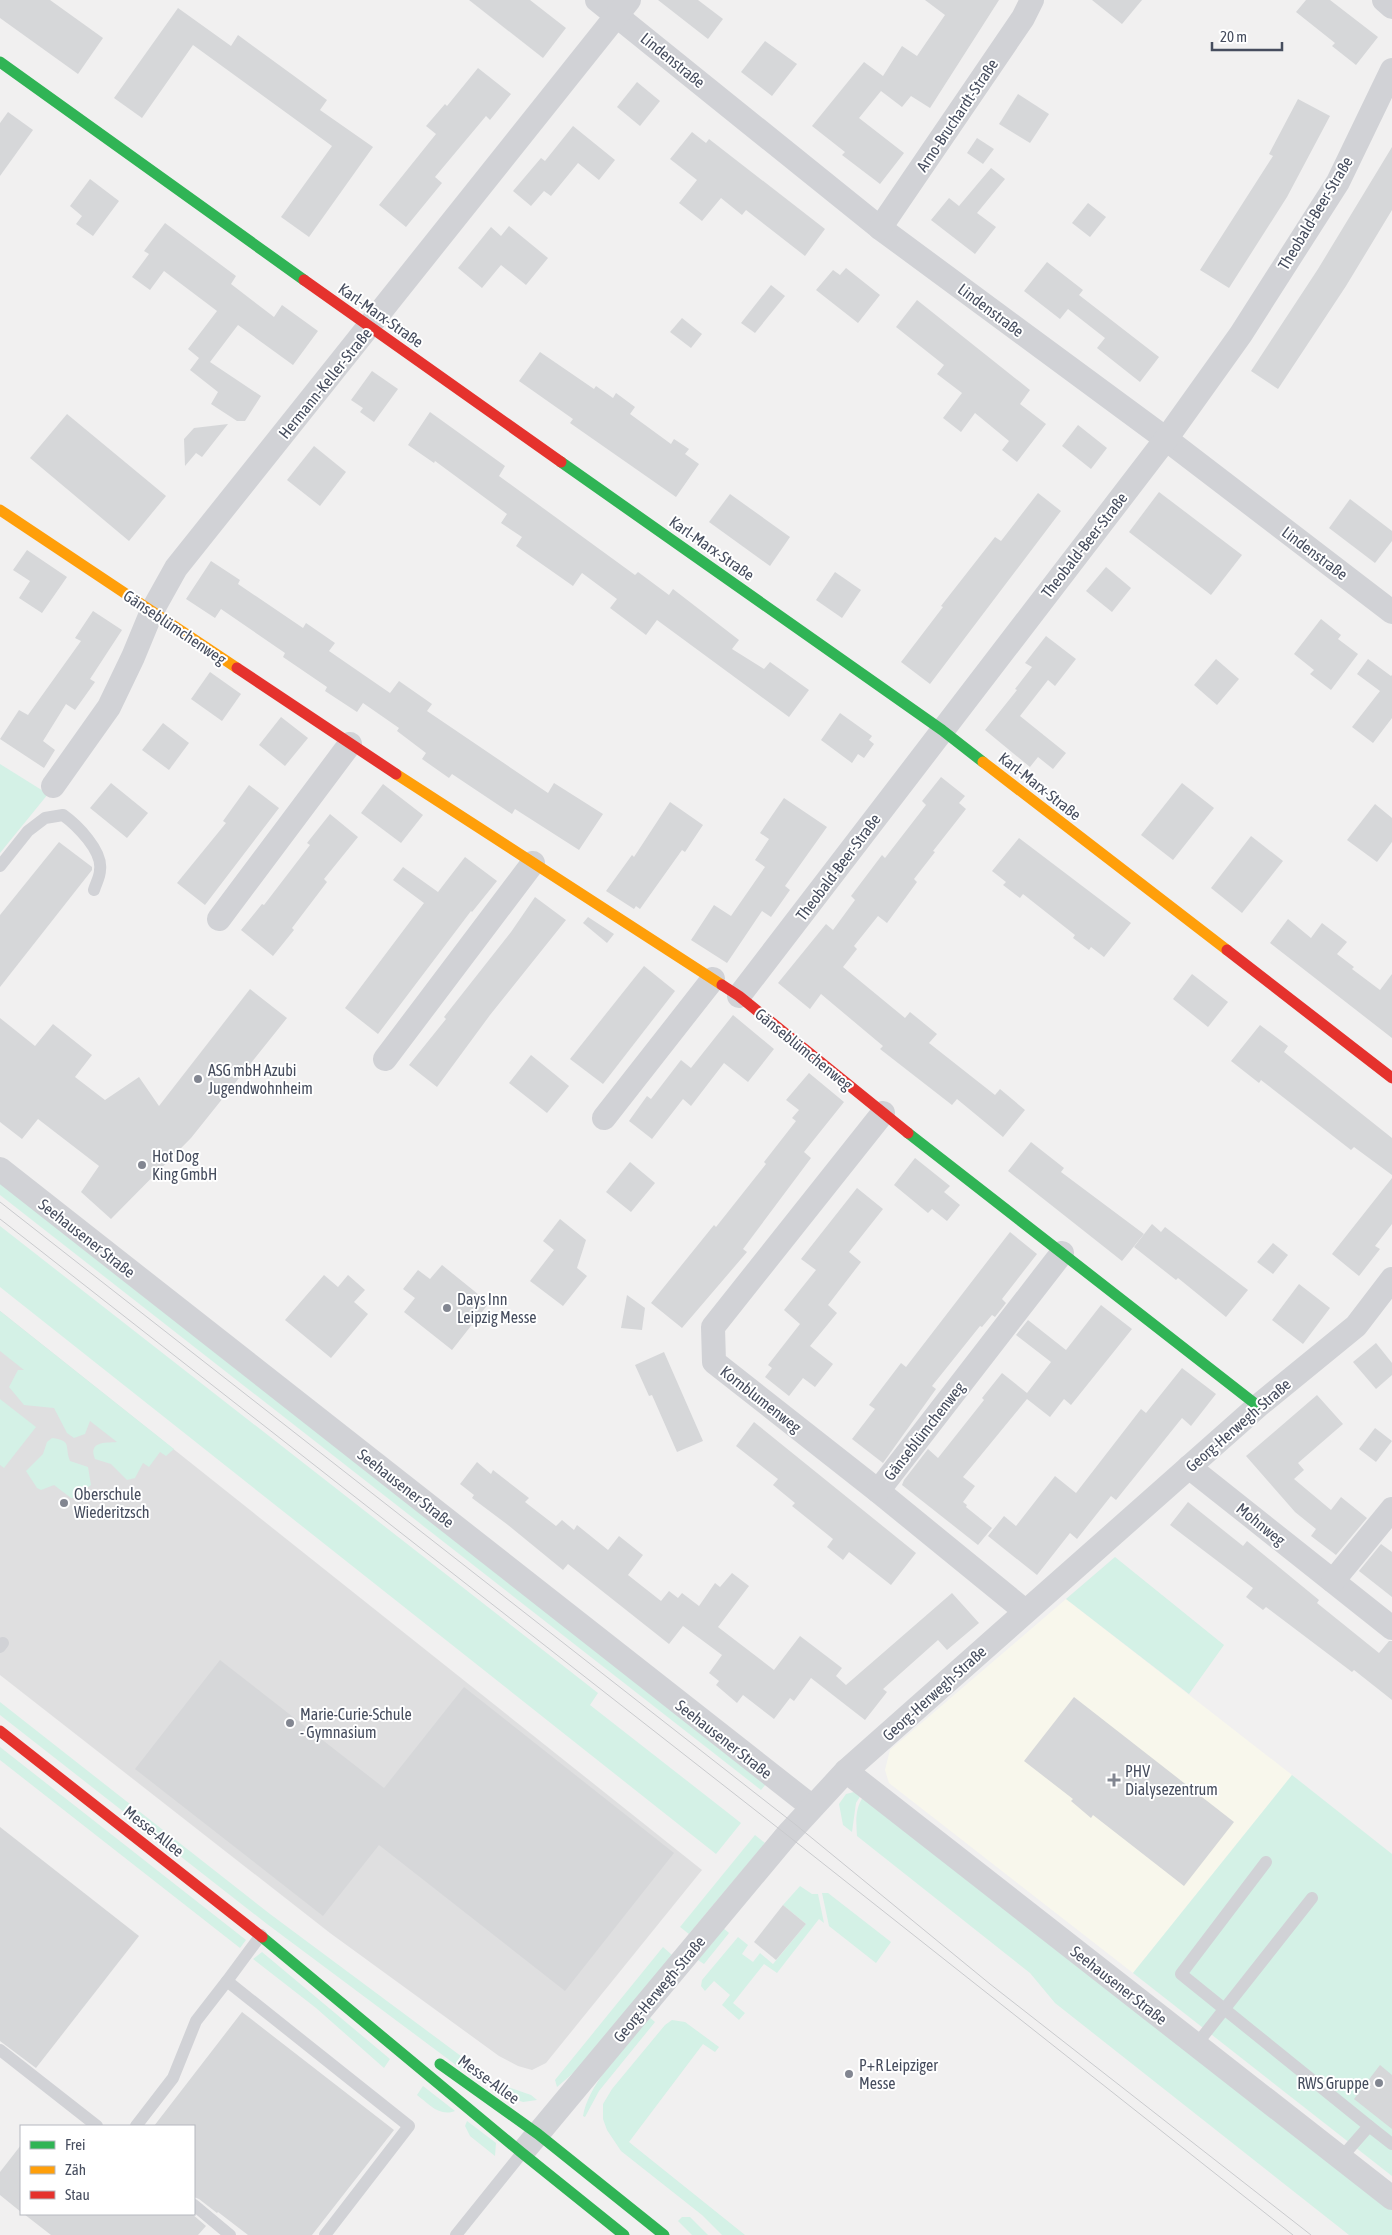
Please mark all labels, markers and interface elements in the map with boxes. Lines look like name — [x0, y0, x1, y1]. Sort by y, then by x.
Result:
scale bar — [1212, 20, 1282, 52]
text: 20 m — [1220, 28, 1247, 45]
street label: Lindenstraße — [637, 29, 709, 91]
street label: Arno-Bruchardt-Straße — [913, 55, 1001, 175]
street label: Theobald-Beer-Straße — [1274, 153, 1356, 273]
street label: Karl-Marx-Straße — [335, 279, 427, 351]
street label: Lindenstraße — [955, 280, 1027, 340]
street label: Hermann-Keller-Straße — [275, 324, 375, 442]
street label: Theobald-Beer-Straße — [1037, 489, 1131, 601]
street label: Karl-Marx-Straße — [666, 512, 758, 584]
street label: Lindenstraße — [1279, 523, 1351, 583]
street label: Gänseblümchenweg — [120, 586, 230, 669]
street label: Karl-Marx-Straße — [995, 748, 1085, 824]
street label: Theobald-Beer-Straße — [792, 810, 884, 924]
street label: Gänseblümchenweg — [751, 1004, 856, 1095]
place label: ASG mbH Azubi Jugendwohnheim — [208, 1061, 313, 1098]
marker: ASG mbH Azubi Jugendwohnheim — [192, 1073, 204, 1085]
place label: Hot Dog King GmbH — [152, 1147, 217, 1184]
marker: Hot Dog King GmbH — [136, 1159, 148, 1171]
street label: Seehausener Straße — [35, 1195, 139, 1281]
place label: Days Inn Leipzig Messe — [457, 1290, 537, 1327]
marker: Days Inn Leipzig Messe — [441, 1302, 453, 1314]
street label: Kornblumenweg — [717, 1362, 805, 1437]
street label: Georg-Herwegh-Straße — [1182, 1375, 1295, 1476]
street label: Gänseblümchenweg — [880, 1378, 969, 1484]
street label: Seehausener Straße — [354, 1445, 458, 1531]
place label: Oberschule Wiederitzsch — [74, 1485, 149, 1521]
marker: Oberschule Wiederitzsch — [58, 1497, 70, 1509]
street label: Mohnweg — [1232, 1499, 1289, 1550]
street label: Georg-Herwegh-Straße — [879, 1642, 990, 1745]
street label: Seehausener Straße — [672, 1696, 776, 1782]
place label: Marie-Curie-Schule - Gymnasium — [300, 1705, 412, 1742]
marker: Marie-Curie-Schule - Gymnasium — [284, 1717, 296, 1729]
place label: PHV Dialysezentrum — [1125, 1762, 1218, 1799]
marker: PHV Dialysezentrum — [1107, 1773, 1121, 1787]
street label: Messe-Allee — [120, 1802, 188, 1860]
street label: Georg-Herwegh-Straße — [609, 1932, 709, 2046]
street label: Seehausener Straße — [1067, 1942, 1171, 2028]
street label: Messe-Allee — [455, 2051, 523, 2107]
place label: P+R Leipziger Messe — [859, 2056, 938, 2092]
marker: P+R Leipziger Messe — [843, 2068, 855, 2080]
place label: RWS Gruppe — [1297, 2074, 1369, 2093]
marker: RWS Gruppe — [1373, 2077, 1385, 2089]
legend — [20, 2125, 195, 2215]
text: Frei — [65, 2136, 85, 2153]
text: Zäh — [65, 2161, 86, 2178]
text: Stau — [65, 2186, 90, 2203]

